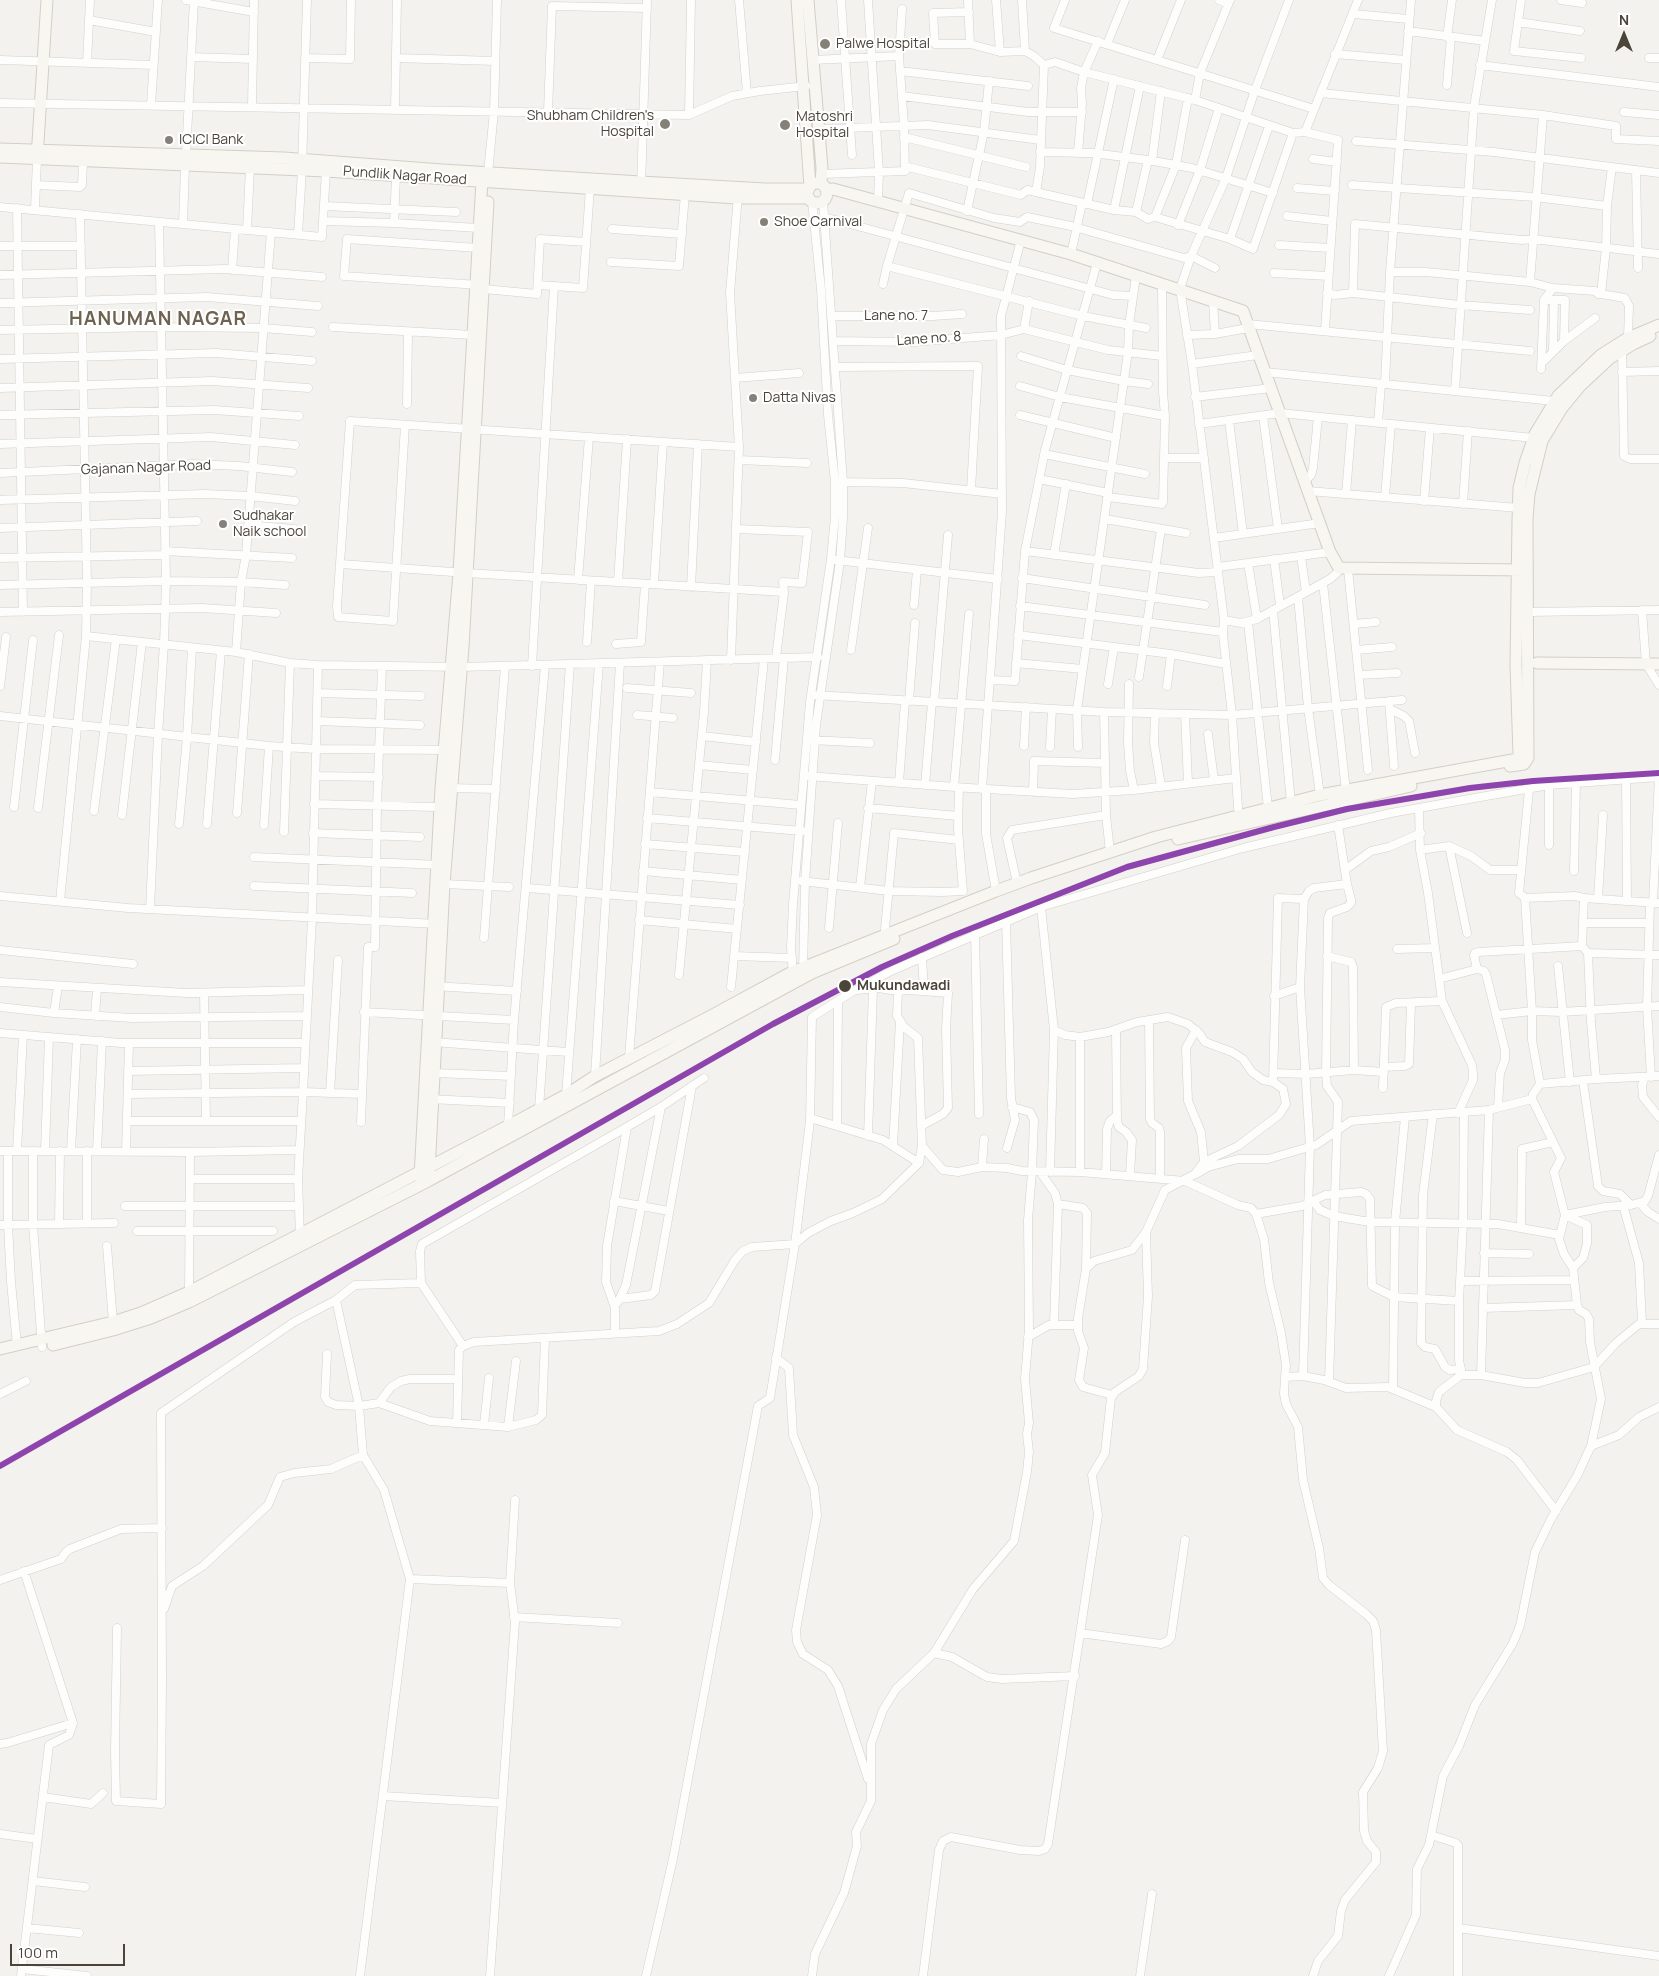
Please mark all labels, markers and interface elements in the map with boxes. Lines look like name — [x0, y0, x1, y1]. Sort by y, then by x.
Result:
north arrow — [1599, 10, 1649, 60]
text: N — [1619, 10, 1629, 29]
place label: Palwe Hospital — [836, 36, 930, 52]
marker: Palwe Hospital — [818, 37, 832, 51]
place label: Shubham Children's Hospital — [527, 108, 654, 140]
place label: Matoshri Hospital — [796, 109, 853, 142]
marker: Shubham Children's Hospital — [658, 117, 672, 131]
marker: Matoshri Hospital — [778, 118, 792, 132]
place label: ICICI Bank — [179, 132, 243, 148]
marker: ICICI Bank — [163, 134, 175, 146]
street label: Pundlik Nagar Road — [343, 163, 467, 189]
place label: Shoe Carnival — [774, 214, 862, 230]
marker: Shoe Carnival — [758, 216, 770, 228]
street label: Lane no. 7 — [864, 308, 928, 324]
district label: HANUMAN NAGAR — [67, 309, 249, 331]
street label: Lane no. 8 — [896, 328, 962, 350]
place label: Datta Nivas — [763, 390, 836, 406]
marker: Datta Nivas — [747, 392, 759, 404]
street label: Gajanan Nagar Road — [80, 457, 212, 479]
place label: Sudhakar Naik school — [233, 508, 307, 540]
marker: Sudhakar Naik school — [217, 518, 229, 530]
marker: Mukundawadi — [837, 978, 853, 994]
place label: Mukundawadi — [857, 978, 951, 994]
scale bar — [12, 1934, 128, 1966]
text: 100 m — [18, 1942, 58, 1963]

